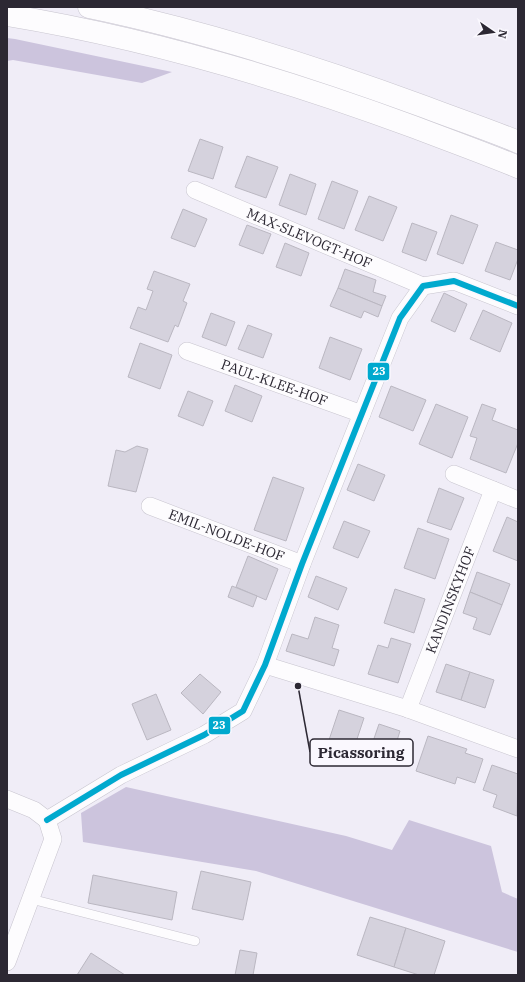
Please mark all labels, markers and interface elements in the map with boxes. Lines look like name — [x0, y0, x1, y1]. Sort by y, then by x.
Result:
north arrow — [473, 12, 513, 52]
text: N — [495, 28, 511, 40]
street label: MAX-SLEVOGT-HOF — [244, 204, 375, 272]
street label: PAUL-KLEE-HOF — [219, 355, 330, 410]
line badge: 23 — [367, 362, 390, 381]
text: 23 — [372, 364, 386, 378]
street label: EMIL-NOLDE-HOF — [166, 505, 287, 565]
street label: KANDINSKYHOF — [422, 544, 479, 656]
line badge: 23 — [208, 716, 231, 735]
text: 23 — [212, 718, 226, 732]
callout: Picassoring — [310, 739, 413, 766]
text: Picassoring — [318, 743, 405, 762]

